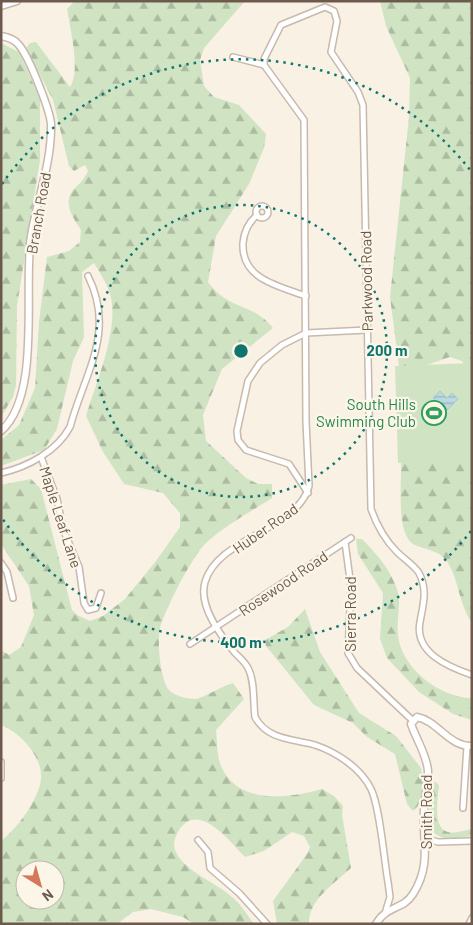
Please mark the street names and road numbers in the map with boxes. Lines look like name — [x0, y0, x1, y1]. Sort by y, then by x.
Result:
street label: Branch Road — [22, 171, 54, 255]
street label: Parkwood Road — [356, 230, 376, 332]
street label: Maple Leaf Lane — [36, 464, 86, 570]
street label: Huber Road — [229, 499, 301, 557]
street label: Rosewood Road — [235, 547, 331, 619]
street label: Sierra Road — [341, 576, 359, 652]
street label: Smith Road — [417, 775, 435, 849]

